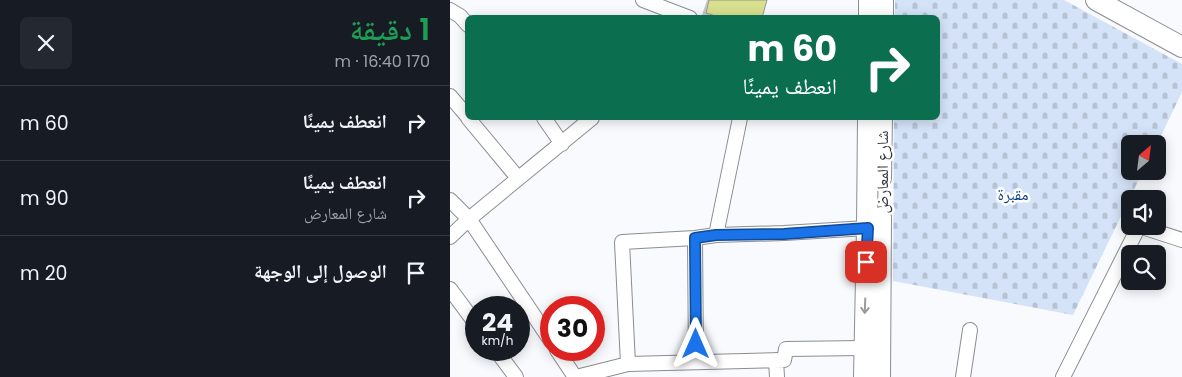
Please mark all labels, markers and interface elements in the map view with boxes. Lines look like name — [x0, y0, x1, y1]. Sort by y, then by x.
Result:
text: 1 دقيقة — [350, 8, 430, 51]
button: close — [20, 17, 72, 69]
text: 60 m — [747, 24, 837, 73]
icon: right — [855, 35, 920, 100]
text: 170 m · 16:40 — [335, 50, 430, 73]
text: انعطف يمينًا — [742, 71, 837, 102]
text: انعطف يمينًا — [302, 108, 387, 135]
icon: right — [402, 109, 430, 137]
text: 60 m — [20, 110, 69, 137]
street label: شارع المعارض — [871, 131, 894, 213]
north arrow — [1121, 135, 1166, 180]
map controls — [1121, 135, 1166, 290]
text: انعطف يمينًا — [302, 169, 387, 196]
park label: مقبرة — [997, 183, 1029, 206]
icon: right — [402, 184, 430, 212]
text: 90 m — [20, 185, 69, 212]
button: sound — [1121, 190, 1166, 235]
text: شارع المعارض — [304, 202, 387, 225]
pin — [845, 241, 887, 283]
button: search — [1121, 245, 1166, 290]
icon: arrive — [852, 248, 880, 276]
text: الوصول إلى الوجهة — [254, 258, 387, 285]
icon: arrive — [402, 259, 430, 287]
text: 20 m — [20, 260, 68, 287]
speed limit sign: 30 — [540, 296, 605, 361]
one-way arrow — [860, 298, 870, 314]
text: 24 — [482, 305, 513, 340]
position arrow — [669, 317, 721, 369]
text: km/h — [482, 332, 513, 349]

